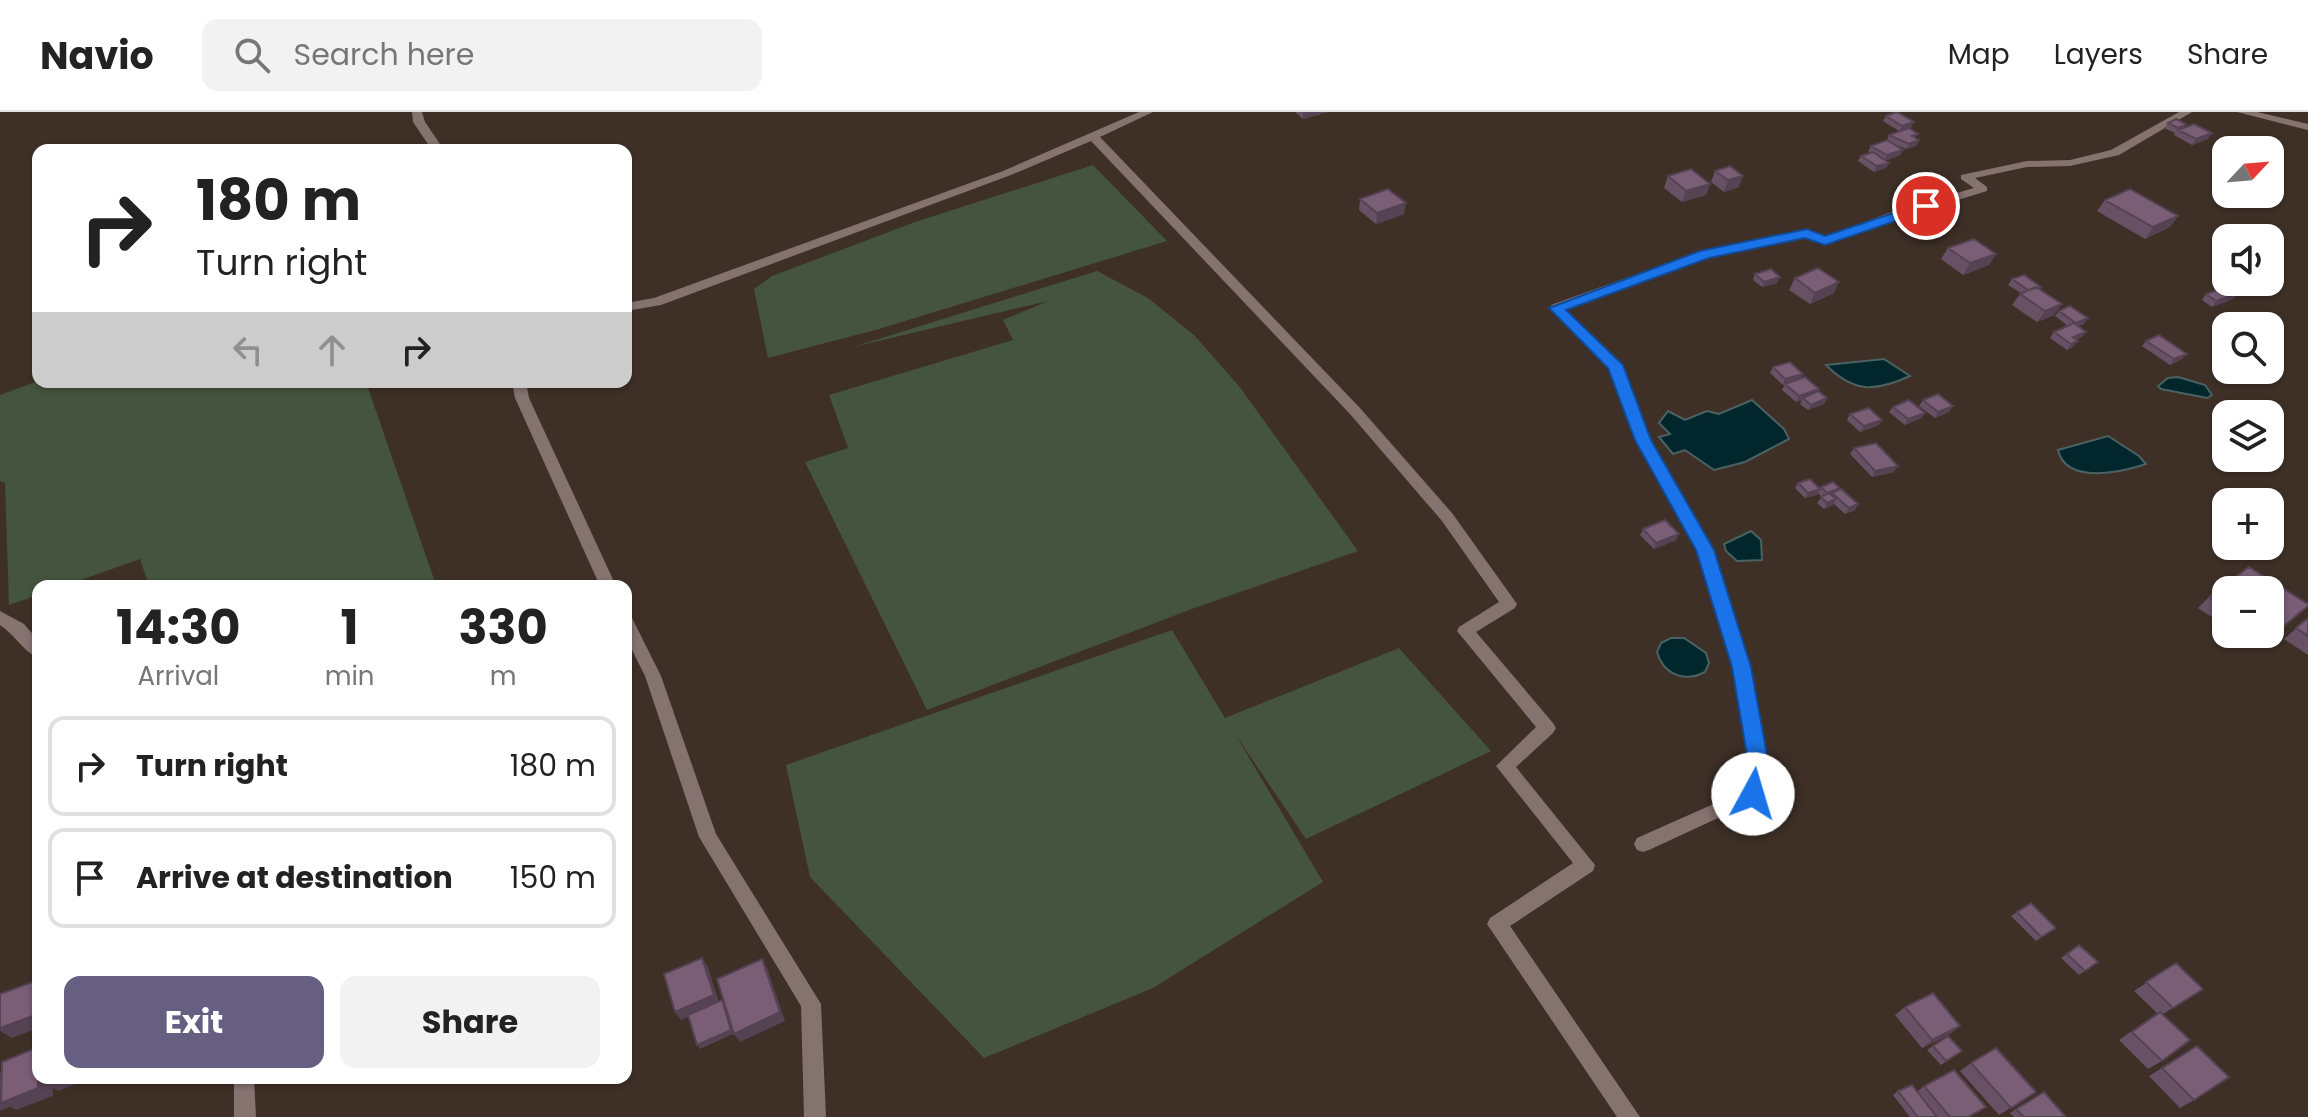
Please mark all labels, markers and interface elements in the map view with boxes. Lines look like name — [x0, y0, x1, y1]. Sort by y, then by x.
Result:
search box — [202, 19, 762, 91]
text: Navio — [40, 29, 154, 82]
icon: search — [230, 33, 274, 77]
text: Search here — [294, 33, 474, 76]
text: Map — [1948, 35, 2010, 74]
text: Layers — [2054, 35, 2143, 74]
text: Share — [2187, 35, 2268, 74]
north arrow — [2212, 136, 2284, 208]
map controls — [2212, 136, 2284, 648]
text: 180 m — [196, 161, 361, 240]
pin — [1892, 172, 1960, 240]
icon: right — [64, 176, 168, 280]
icon: arrive — [1904, 184, 1948, 228]
button: sound — [2212, 224, 2284, 296]
text: Turn right — [196, 237, 367, 288]
button: search — [2212, 312, 2284, 384]
icon: left — [226, 328, 270, 372]
icon: ahead — [310, 328, 354, 372]
icon: right — [394, 328, 438, 372]
button: layers — [2212, 400, 2284, 472]
button: + — [2212, 488, 2284, 560]
button: − — [2212, 576, 2284, 648]
text: 14:30 — [116, 594, 241, 661]
text: 1 — [341, 594, 359, 661]
text: 330 — [459, 594, 548, 661]
text: Arrival — [137, 658, 219, 694]
text: min — [325, 658, 374, 694]
text: m — [490, 658, 517, 694]
icon: right — [68, 744, 112, 788]
text: Turn right — [136, 744, 288, 787]
text: 180 m — [510, 744, 596, 787]
position arrow — [1711, 752, 1795, 836]
icon: arrive — [68, 856, 112, 900]
text: Arrive at destination — [136, 856, 453, 899]
text: 150 m — [510, 856, 596, 899]
button: Exit — [64, 976, 324, 1068]
button: Share — [340, 976, 600, 1068]

